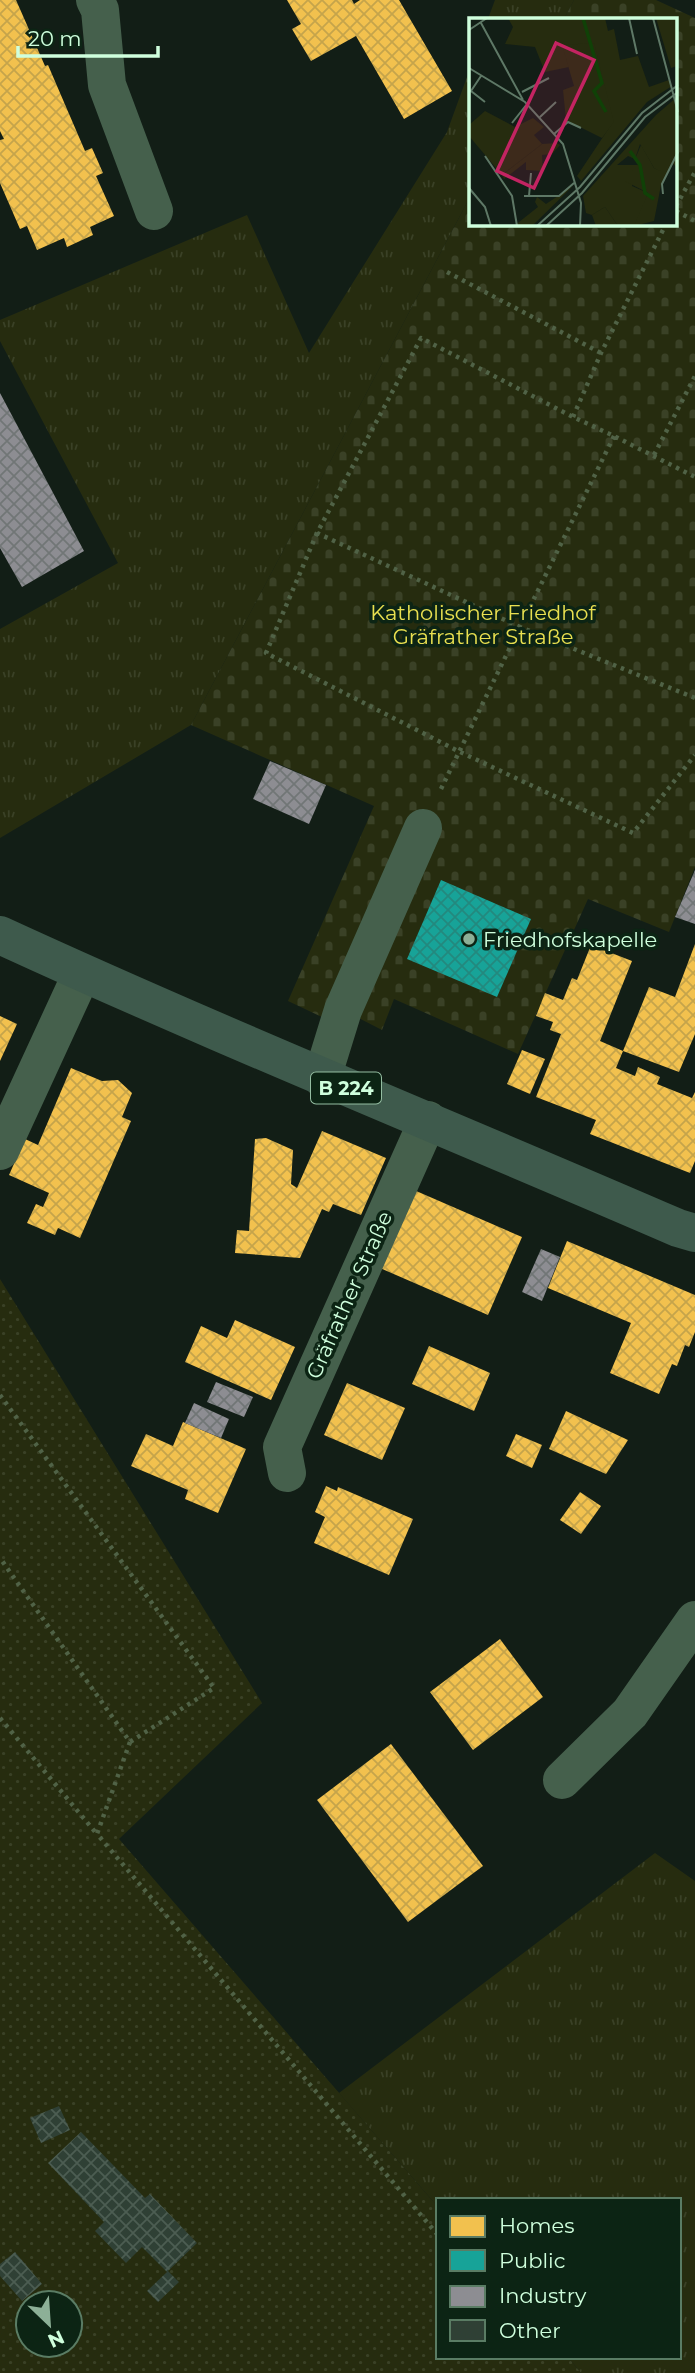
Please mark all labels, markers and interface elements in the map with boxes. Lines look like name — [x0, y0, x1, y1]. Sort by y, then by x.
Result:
scale bar — [18, 14, 158, 58]
inset map — [469, 18, 678, 226]
text: 20 m — [28, 26, 82, 51]
park label: Katholischer Friedhof Gräfrather Straße — [370, 600, 597, 649]
place label: Friedhofskapelle — [483, 927, 657, 952]
marker: Friedhofskapelle — [461, 931, 477, 947]
road number: B 224 — [311, 1072, 381, 1104]
street label: Gräfrather Straße — [301, 1207, 397, 1383]
legend — [436, 2198, 681, 2359]
text: Homes — [499, 2213, 574, 2238]
text: Public — [499, 2248, 566, 2273]
text: Industry — [499, 2283, 587, 2308]
north arrow — [14, 2289, 84, 2359]
text: Other — [499, 2318, 561, 2343]
text: N — [44, 2325, 68, 2353]

